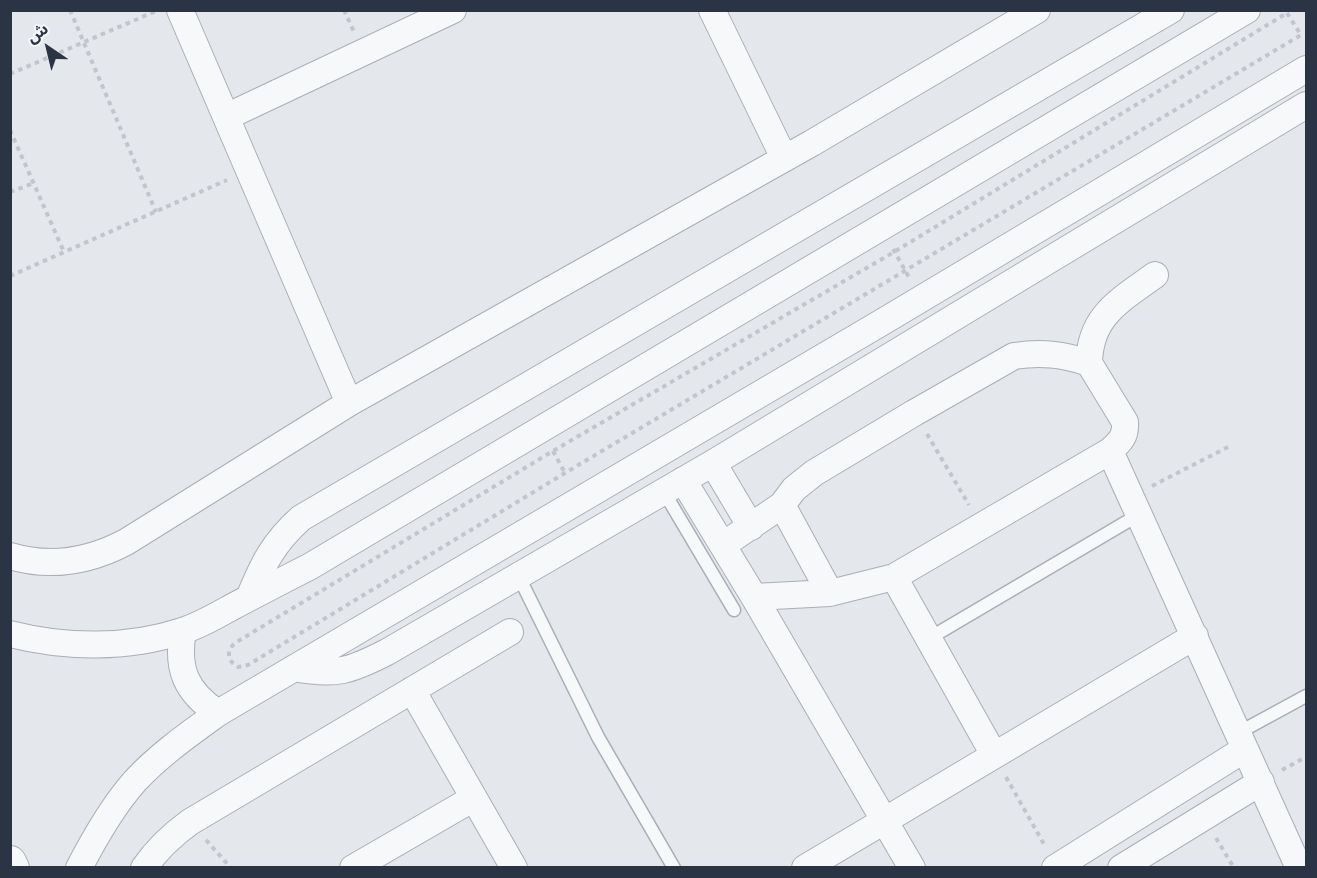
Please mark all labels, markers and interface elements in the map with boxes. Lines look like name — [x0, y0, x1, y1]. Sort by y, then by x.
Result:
north arrow — [18, 18, 78, 78]
text: ش — [23, 19, 52, 47]

